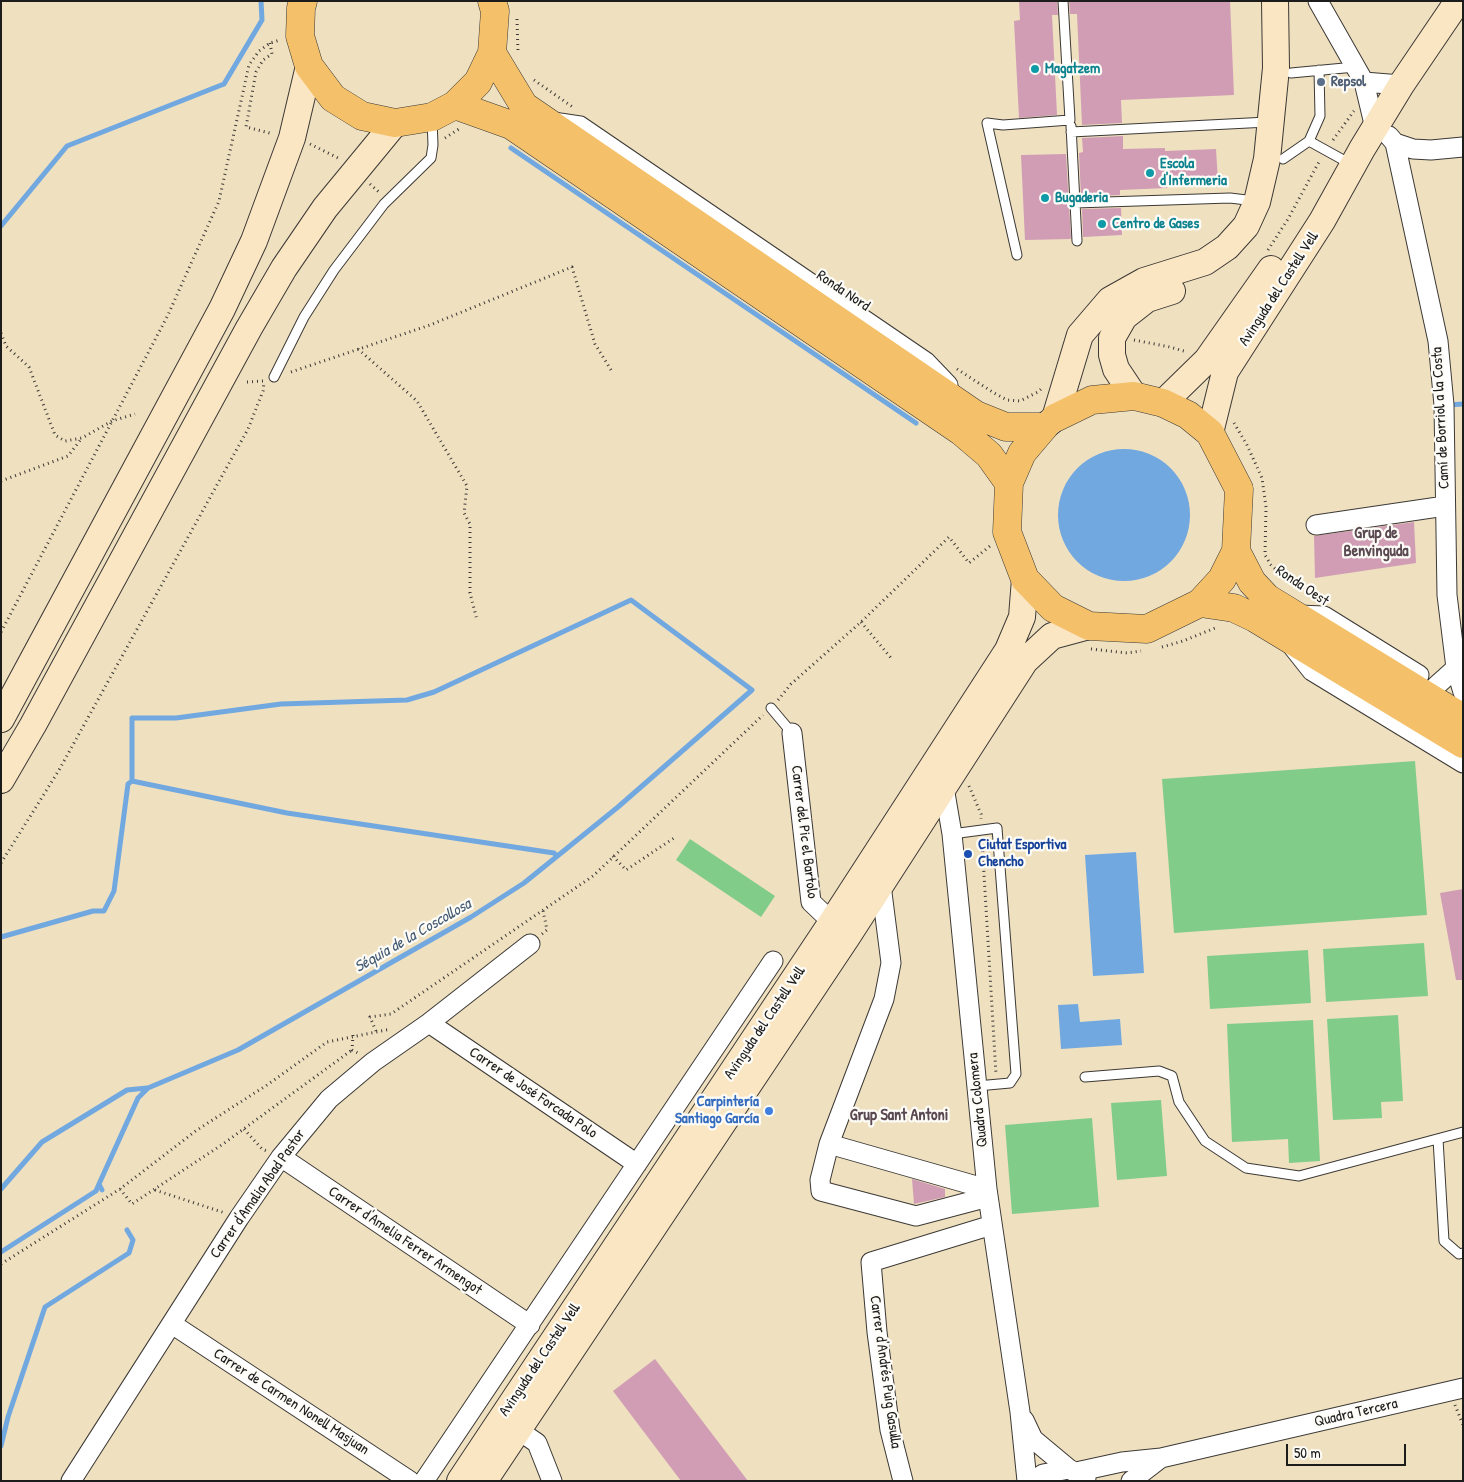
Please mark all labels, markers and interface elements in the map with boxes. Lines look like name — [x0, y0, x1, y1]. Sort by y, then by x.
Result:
place label: Magatzem — [1045, 60, 1100, 78]
marker: Magatzem — [1029, 63, 1041, 75]
place label: Repsol — [1331, 73, 1366, 91]
marker: Repsol — [1315, 76, 1327, 88]
place label: Escola d'Infermeria — [1160, 155, 1227, 190]
marker: Escola d'Infermeria — [1144, 167, 1156, 179]
place label: Bugaderia — [1055, 189, 1108, 207]
marker: Bugaderia — [1039, 192, 1051, 204]
place label: Centro de Gases — [1112, 215, 1199, 233]
marker: Centro de Gases — [1096, 218, 1108, 230]
street label: Avinguda del Castell Vell — [1235, 229, 1323, 349]
street label: Ronda Nord — [813, 267, 873, 315]
street label: Camí de Borriol a la Costa — [1428, 347, 1454, 489]
district label: Grup de Benvinguda — [1344, 524, 1408, 562]
street label: Ronda Oest — [1272, 562, 1332, 610]
street label: Carrer del Pic el Bartolo — [787, 764, 821, 900]
place label: Ciutat Esportiva Chencho — [978, 836, 1066, 871]
marker: Ciutat Esportiva Chencho — [962, 848, 974, 860]
water label: Séquia de la Coscollosa — [351, 895, 475, 977]
street label: Avinguda del Castell Vell — [721, 963, 809, 1083]
street label: Carrer de José Forcada Polo — [466, 1043, 600, 1143]
street label: Quadra Colomera — [964, 1052, 992, 1148]
place label: Carpintería Santiago García — [675, 1093, 759, 1128]
marker: Carpintería Santiago García — [763, 1105, 775, 1117]
district label: Grup Sant Antoni — [850, 1106, 948, 1126]
street label: Carrer d'Amalia Abad Pastor — [207, 1126, 309, 1262]
street label: Carrer d'Amelia Ferrer Armengot — [325, 1183, 485, 1299]
street label: Carrer d'Andrés Puig Gasulla — [865, 1295, 905, 1449]
street label: Avinguda del Castell Vell — [496, 1300, 584, 1420]
street label: Carrer de Carmen Nonell Masjuan — [210, 1345, 372, 1459]
street label: Quadra Tercera — [1313, 1395, 1399, 1431]
scale bar — [1289, 1434, 1409, 1466]
text: 50 m — [1294, 1442, 1321, 1463]

